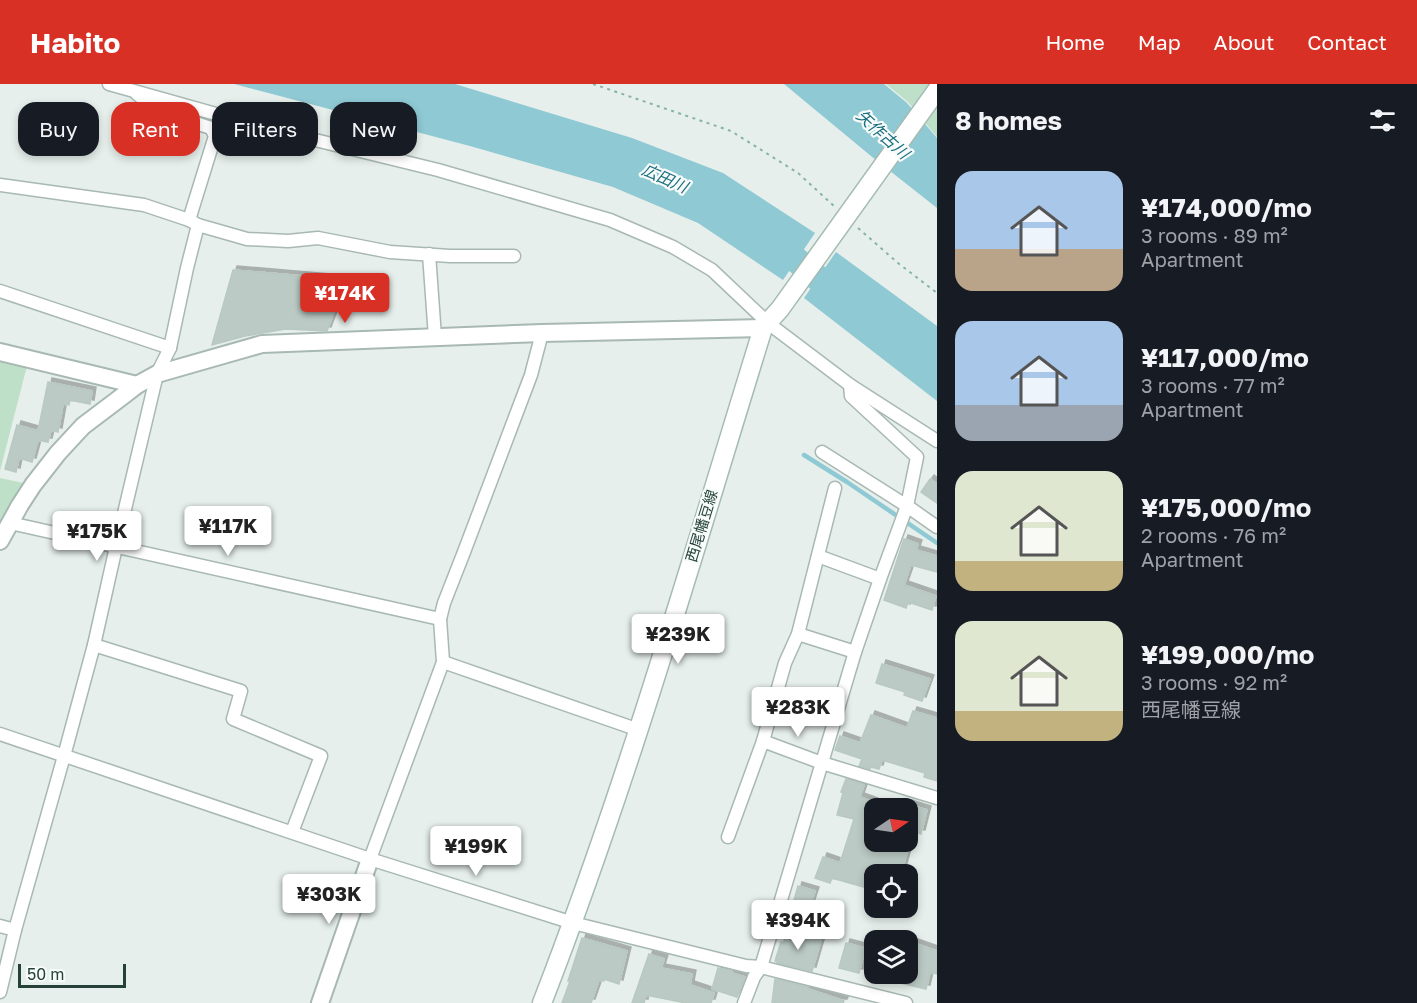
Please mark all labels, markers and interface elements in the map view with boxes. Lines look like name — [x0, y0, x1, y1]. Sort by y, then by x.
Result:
text: Habito — [30, 26, 120, 59]
text: Home — [1045, 29, 1105, 55]
text: Map — [1138, 29, 1181, 55]
text: About — [1214, 29, 1274, 55]
text: Contact — [1307, 29, 1387, 55]
chip: Buy — [18, 102, 99, 156]
chip: Rent — [111, 102, 200, 156]
chip: Filters — [212, 102, 318, 156]
chip: New — [330, 102, 417, 156]
icon: filters — [1366, 104, 1399, 137]
water label: 矢作古川 — [853, 105, 915, 164]
text: 8 homes — [955, 105, 1062, 136]
water label: 広田川 — [639, 159, 693, 198]
text: ¥174,000/mo — [1141, 192, 1312, 223]
icon: home — [1003, 195, 1075, 267]
text: 3 rooms · 89 m² — [1141, 223, 1288, 247]
text: Apartment — [1141, 247, 1244, 271]
pin: ¥174K — [303, 273, 387, 324]
text: ¥174K — [314, 280, 376, 304]
text: ¥117,000/mo — [1141, 342, 1309, 373]
icon: home — [1003, 345, 1075, 417]
text: 3 rooms · 77 m² — [1141, 373, 1285, 397]
text: Apartment — [1141, 397, 1244, 421]
street label: 西尾幡豆線 — [681, 487, 721, 564]
text: ¥175,000/mo — [1141, 492, 1311, 523]
icon: home — [1003, 495, 1075, 567]
pin: ¥117K — [186, 506, 270, 557]
pin: ¥175K — [55, 511, 139, 562]
text: ¥117K — [198, 513, 258, 537]
text: ¥175K — [66, 518, 128, 542]
text: 2 rooms · 76 m² — [1141, 523, 1286, 547]
text: Apartment — [1141, 547, 1244, 571]
pin: ¥239K — [636, 614, 720, 665]
text: ¥239K — [646, 621, 710, 645]
text: ¥199,000/mo — [1141, 639, 1314, 670]
icon: home — [1003, 645, 1075, 717]
text: 3 rooms · 92 m² — [1141, 670, 1287, 694]
pin: ¥283K — [756, 687, 840, 738]
text: ¥283K — [766, 694, 830, 718]
text: 西尾幡豆線 — [1141, 697, 1241, 721]
north arrow — [864, 798, 918, 852]
map controls — [864, 798, 918, 984]
pin: ¥199K — [434, 826, 518, 877]
text: ¥199K — [444, 833, 508, 857]
button: locate — [864, 864, 918, 918]
pin: ¥303K — [287, 874, 371, 925]
text: ¥303K — [296, 881, 362, 905]
pin: ¥394K — [756, 900, 840, 951]
text: ¥394K — [765, 907, 831, 931]
button: layers — [864, 930, 918, 984]
scale bar — [18, 961, 126, 988]
text: 50 m — [27, 964, 64, 984]

